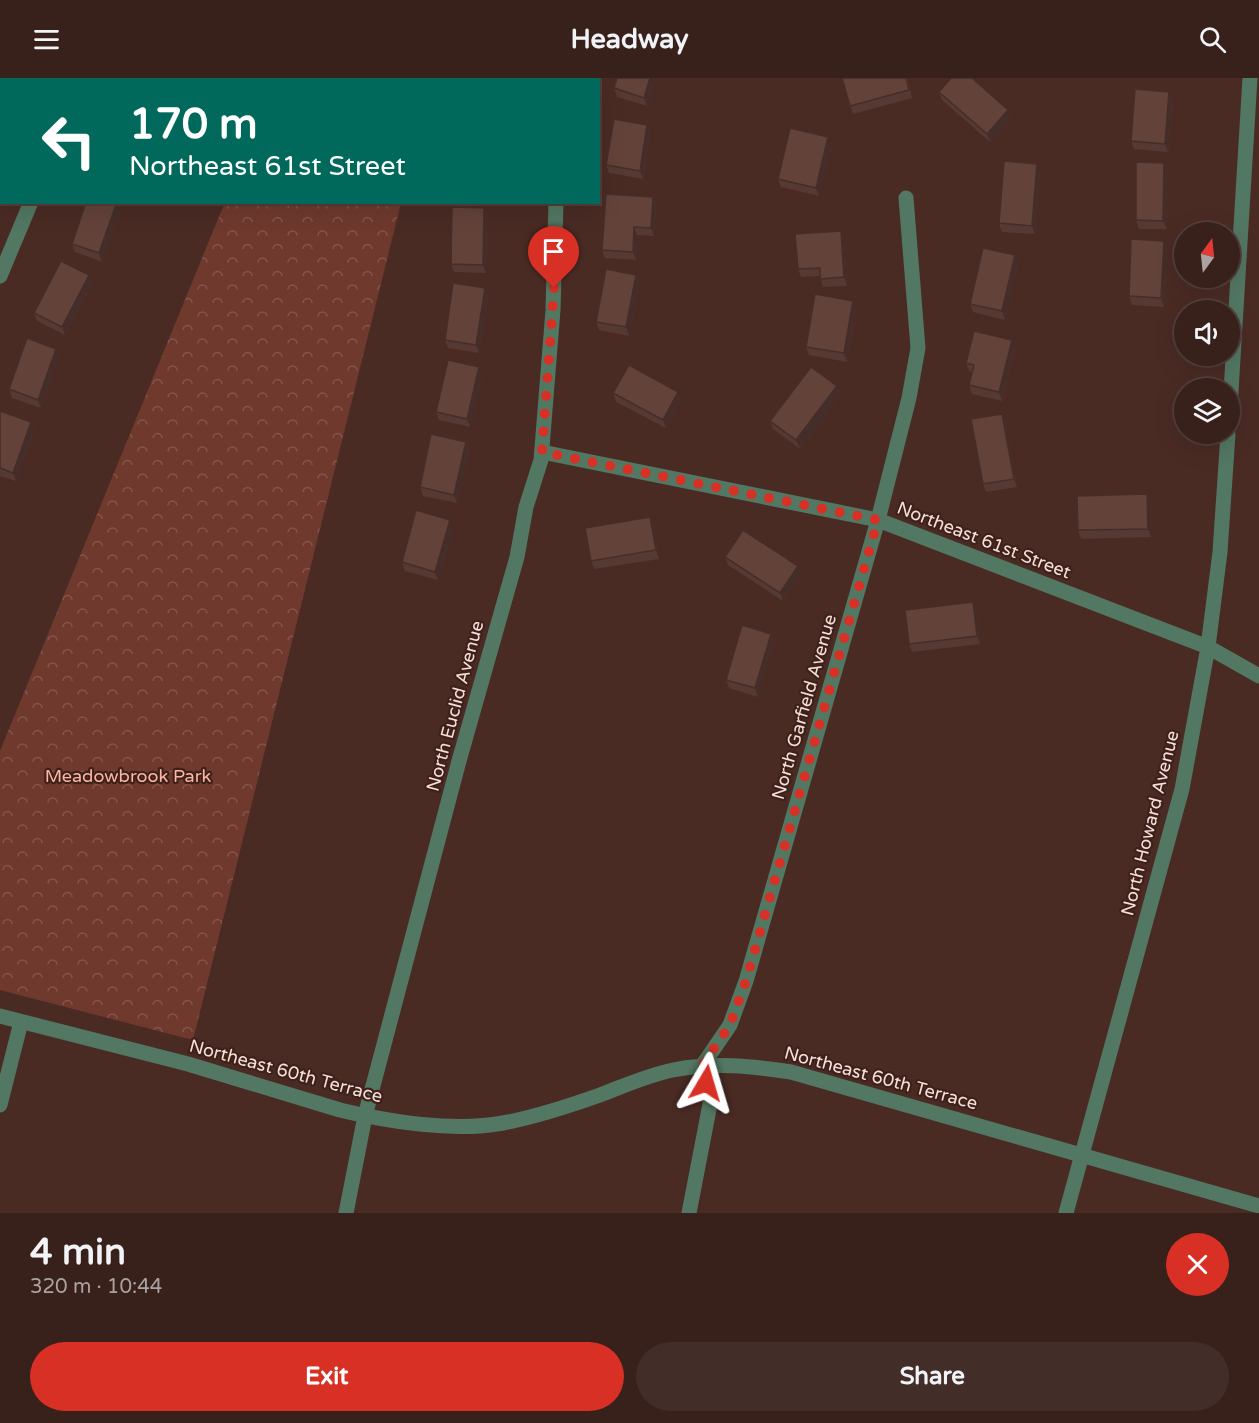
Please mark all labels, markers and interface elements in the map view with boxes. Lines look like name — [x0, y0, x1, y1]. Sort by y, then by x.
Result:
icon: menu — [30, 23, 63, 56]
text: Headway — [570, 23, 689, 56]
icon: search — [1196, 23, 1229, 56]
text: 170 m — [129, 99, 258, 150]
icon: left — [30, 102, 108, 180]
text: Northeast 61st Street — [129, 150, 406, 183]
north arrow — [1174, 222, 1240, 288]
map controls — [1174, 222, 1240, 444]
pin — [528, 226, 579, 288]
icon: arrive — [537, 235, 570, 268]
button: sound — [1174, 300, 1240, 366]
button: layers — [1174, 378, 1240, 444]
street label: Northeast 61st Street — [894, 497, 1074, 583]
street label: North Garfield Avenue — [767, 612, 841, 802]
street label: North Euclid Avenue — [422, 618, 488, 794]
street label: North Howard Avenue — [1116, 728, 1184, 918]
park label: Meadowbrook Park — [45, 765, 212, 787]
street label: Northeast 60th Terrace — [187, 1035, 385, 1107]
street label: Northeast 60th Terrace — [782, 1042, 980, 1114]
position arrow — [674, 1051, 738, 1115]
text: 4 min — [30, 1231, 126, 1274]
button: close — [1166, 1233, 1229, 1296]
text: 320 m · 10:44 — [30, 1275, 162, 1299]
button: Exit — [30, 1342, 624, 1411]
button: Share — [636, 1342, 1229, 1411]

